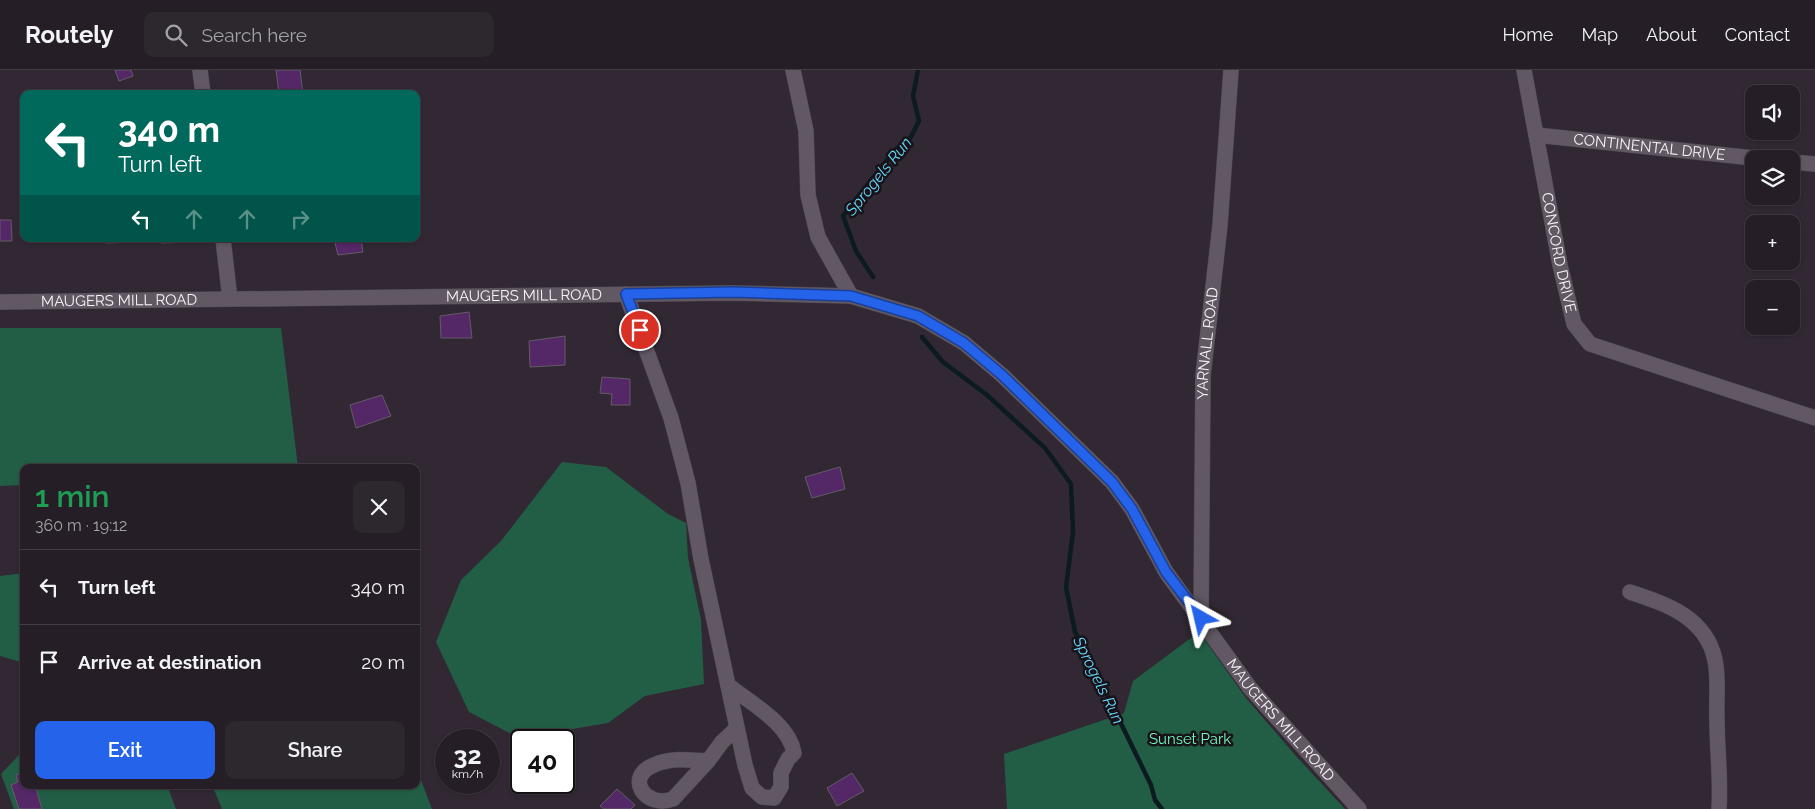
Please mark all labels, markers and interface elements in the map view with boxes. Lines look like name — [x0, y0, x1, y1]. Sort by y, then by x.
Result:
search box — [144, 12, 494, 57]
text: Routely — [25, 20, 114, 49]
icon: search — [162, 21, 190, 49]
text: Search here — [202, 24, 307, 46]
text: Home — [1502, 24, 1553, 45]
text: Map — [1581, 24, 1618, 45]
text: About — [1646, 24, 1697, 45]
text: Contact — [1725, 24, 1790, 45]
map controls — [1745, 85, 1800, 335]
button: sound — [1745, 85, 1800, 140]
text: 340 m — [118, 109, 220, 150]
icon: left — [35, 110, 100, 175]
street label: CONTINENTAL DRIVE — [1573, 130, 1726, 164]
water label: Sprogels Run — [840, 133, 916, 220]
button: layers — [1745, 150, 1800, 205]
text: Turn left — [118, 151, 202, 177]
street label: CONCORD DRIVE — [1538, 191, 1580, 315]
icon: left — [127, 205, 155, 233]
icon: ahead — [180, 205, 208, 233]
icon: ahead — [233, 205, 261, 233]
icon: right — [286, 205, 314, 233]
button: + — [1745, 215, 1800, 270]
button: − — [1745, 280, 1800, 335]
street label: MAUGERS MILL ROAD — [446, 286, 602, 306]
street label: YARNALL ROAD — [1194, 286, 1222, 399]
street label: MAUGERS MILL ROAD — [41, 291, 197, 310]
pin — [619, 309, 661, 351]
icon: arrive — [626, 316, 654, 344]
text: 1 min — [35, 479, 110, 514]
button: close — [353, 481, 405, 533]
text: 360 m · 19:12 — [35, 516, 127, 535]
icon: left — [35, 573, 63, 601]
text: Turn left — [78, 576, 155, 598]
text: 340 m — [351, 576, 405, 598]
position arrow — [1174, 591, 1226, 643]
water label: Sprogels Run — [1069, 632, 1128, 727]
icon: arrive — [35, 648, 63, 676]
text: Arrive at destination — [78, 651, 262, 673]
text: 20 m — [361, 651, 405, 673]
street label: MAUGERS MILL ROAD — [1223, 655, 1339, 785]
button: Exit — [35, 721, 215, 779]
button: Share — [225, 721, 405, 779]
speed limit sign: 40 — [510, 729, 575, 794]
park label: Sunset Park — [1149, 730, 1231, 748]
text: 32 — [453, 740, 482, 770]
text: km/h — [452, 767, 483, 781]

